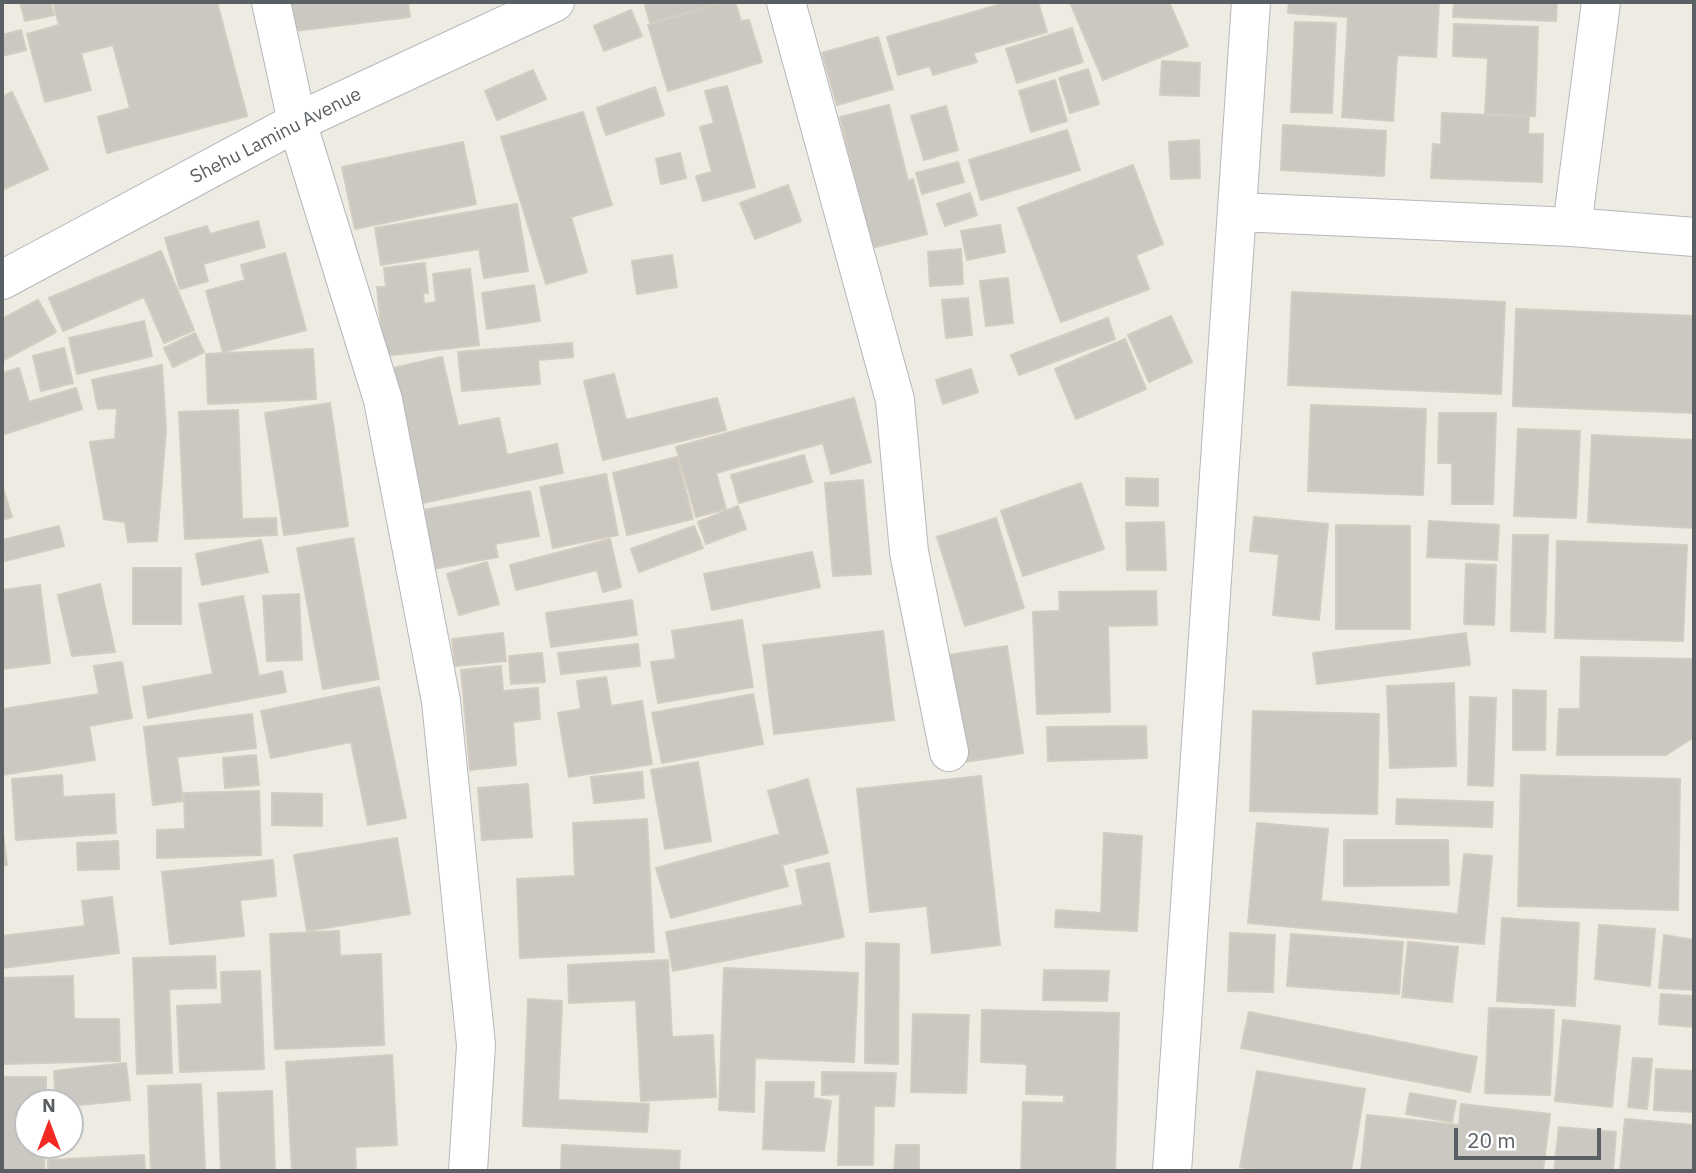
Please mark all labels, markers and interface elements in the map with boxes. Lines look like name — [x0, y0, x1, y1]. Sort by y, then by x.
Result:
street label: Shehu Laminu Avenue — [187, 83, 365, 189]
north arrow — [14, 1089, 84, 1159]
text: N — [42, 1093, 56, 1117]
scale bar — [1458, 1114, 1605, 1158]
text: 20 m — [1467, 1126, 1516, 1154]

